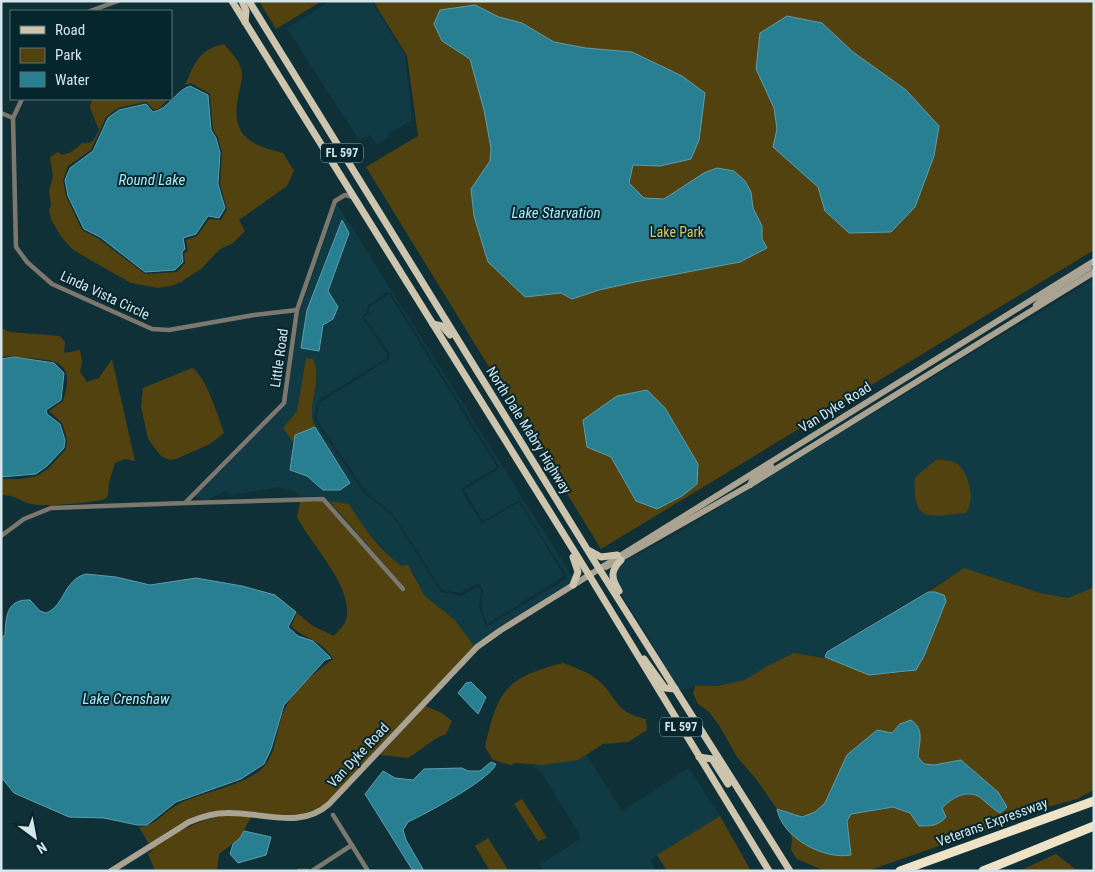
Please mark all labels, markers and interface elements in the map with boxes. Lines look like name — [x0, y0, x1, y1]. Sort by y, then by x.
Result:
legend — [10, 10, 172, 100]
text: Road — [55, 21, 85, 39]
text: Park — [55, 46, 82, 64]
text: Water — [55, 71, 90, 89]
road number: FL 597 — [321, 144, 363, 162]
water label: Round Lake — [119, 171, 186, 189]
water label: Lake Starvation — [511, 204, 601, 222]
park label: Lake Park — [650, 224, 705, 240]
street label: Linda Vista Circle — [58, 267, 153, 323]
street label: Little Road — [267, 328, 291, 388]
street label: North Dale Mabry Highway — [483, 364, 575, 497]
street label: Van Dyke Road — [796, 378, 874, 436]
water label: Lake Crenshaw — [82, 690, 170, 708]
road number: FL 597 — [660, 718, 702, 736]
street label: Van Dyke Road — [324, 720, 392, 790]
street label: Veterans Expressway — [934, 794, 1050, 850]
north arrow — [10, 812, 60, 862]
text: N — [34, 839, 50, 857]

